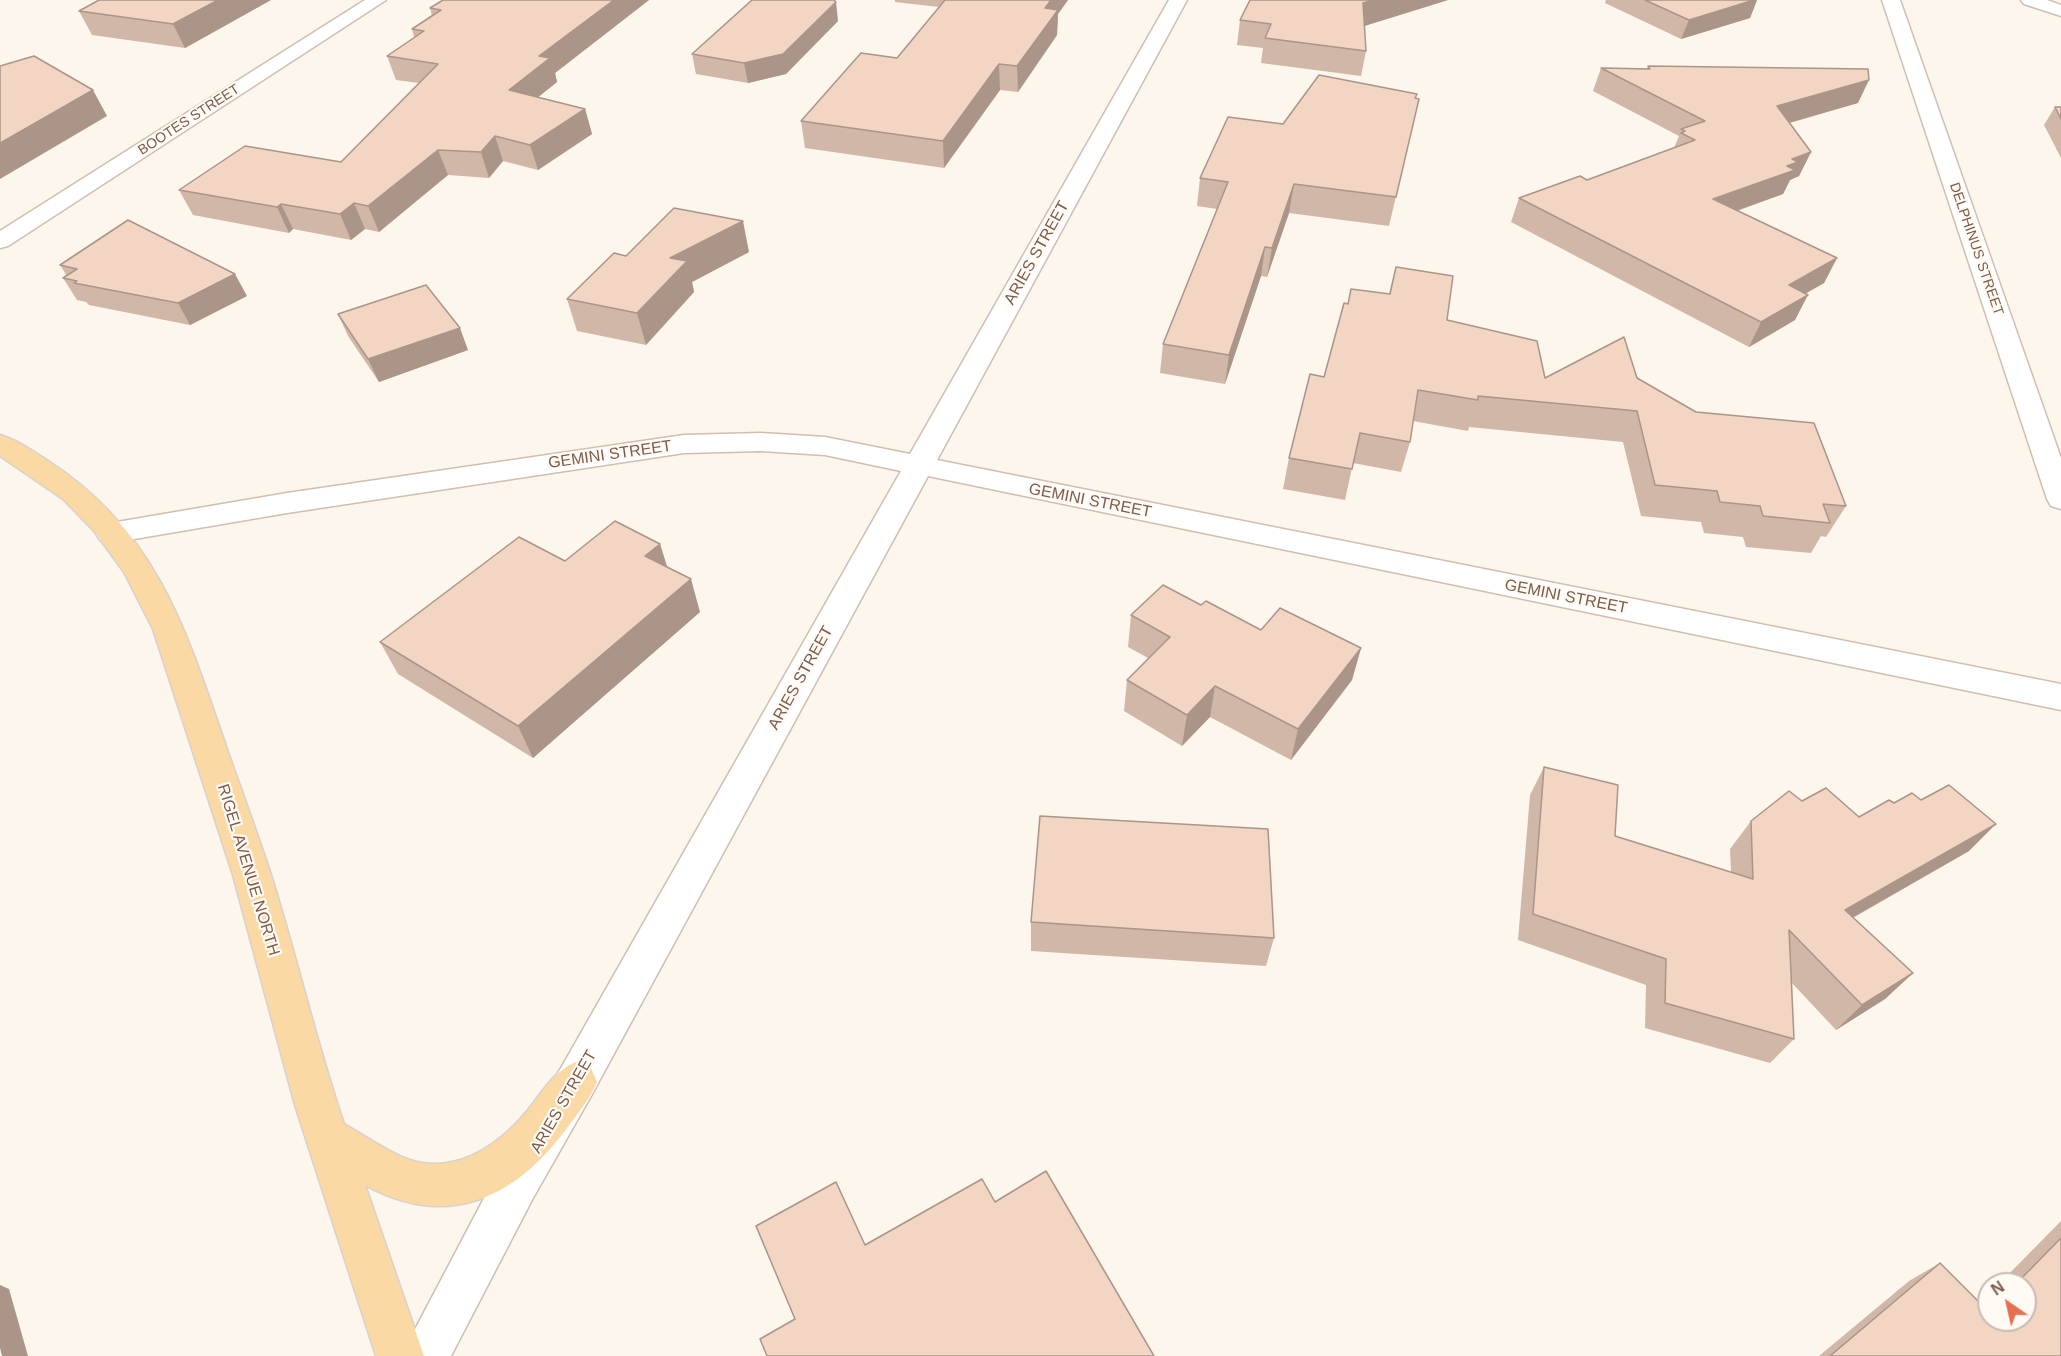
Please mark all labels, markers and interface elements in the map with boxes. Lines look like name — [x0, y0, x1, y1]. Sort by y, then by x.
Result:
street label: BOOTES STREET — [135, 81, 243, 159]
street label: DELPHINUS STREET — [1945, 180, 2007, 318]
street label: ARIES STREET — [1001, 198, 1073, 308]
street label: GEMINI STREET — [547, 437, 673, 473]
street label: GEMINI STREET — [1027, 480, 1153, 522]
street label: GEMINI STREET — [1503, 576, 1629, 618]
street label: ARIES STREET — [765, 623, 837, 733]
street label: RIGEL AVENUE NORTH — [213, 782, 283, 958]
street label: ARIES STREET — [527, 1047, 601, 1157]
north arrow — [1977, 1272, 2037, 1332]
text: N — [1988, 1278, 2007, 1299]

